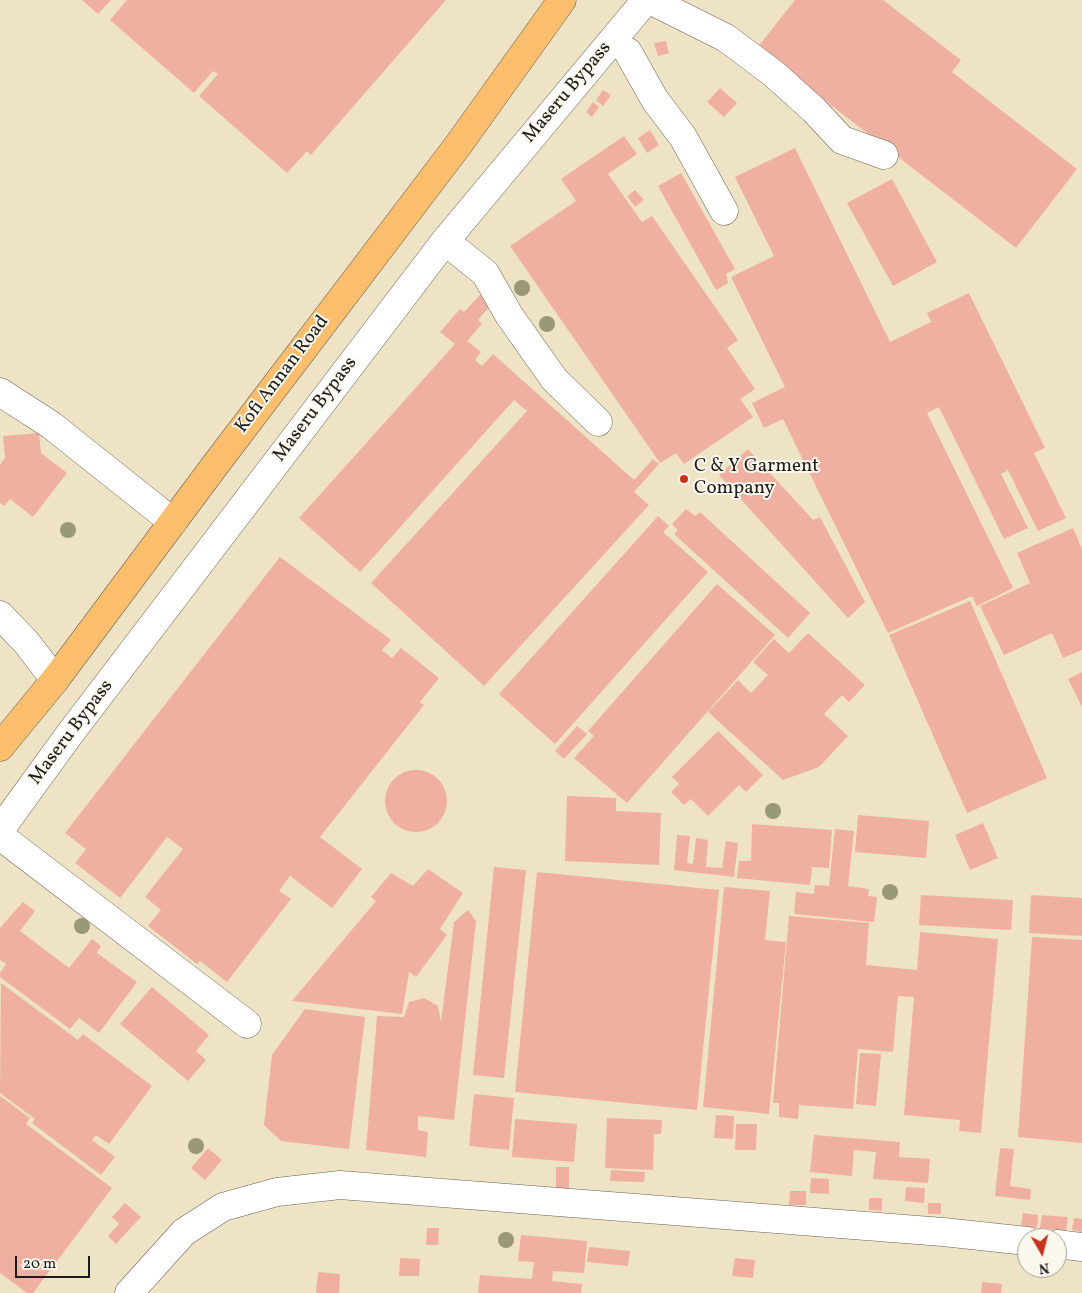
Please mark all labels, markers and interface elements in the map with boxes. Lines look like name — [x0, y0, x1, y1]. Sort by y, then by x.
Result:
street label: Maseru Bypass — [519, 38, 617, 148]
street label: Kofi Annan Road — [231, 312, 335, 438]
street label: Maseru Bypass — [269, 353, 363, 467]
place label: C & Y Garment Company — [694, 457, 819, 501]
marker: C & Y Garment Company — [678, 473, 690, 485]
street label: Maseru Bypass — [25, 676, 119, 790]
north arrow — [1017, 1228, 1067, 1278]
scale bar — [18, 1246, 92, 1278]
text: 20 m — [23, 1254, 56, 1275]
text: N — [1038, 1257, 1050, 1277]

